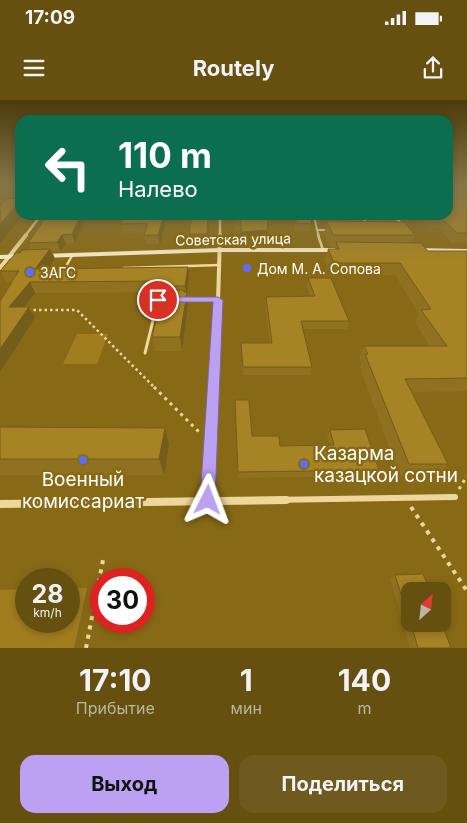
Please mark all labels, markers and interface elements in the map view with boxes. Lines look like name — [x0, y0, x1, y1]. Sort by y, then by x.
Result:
text: 17:09 — [25, 6, 75, 29]
icon: menu — [20, 54, 48, 82]
icon: share — [419, 54, 447, 82]
text: Routely — [193, 55, 274, 81]
text: 110 m — [118, 134, 212, 176]
icon: left — [35, 135, 100, 200]
text: Налево — [118, 176, 198, 202]
street label: Советская улица — [175, 229, 291, 249]
place label: Дом М. А. Сопова — [257, 260, 381, 277]
marker: Дом М. А. Сопова — [241, 262, 253, 274]
place label: ЗАГС — [40, 264, 76, 281]
marker: ЗАГС — [24, 266, 36, 278]
pin — [137, 279, 179, 321]
icon: arrive — [144, 286, 172, 314]
place label: Казарма казацкой сотни — [314, 442, 458, 487]
marker: Военный комиссариат — [77, 454, 89, 466]
marker: Казарма казацкой сотни — [298, 458, 310, 470]
place label: Военный комиссариат — [22, 468, 144, 513]
position arrow — [181, 473, 233, 525]
speed limit sign: 30 — [90, 568, 155, 633]
text: 28 — [31, 579, 64, 609]
north arrow — [401, 582, 451, 632]
map controls — [401, 582, 451, 632]
text: km/h — [33, 605, 62, 620]
text: 17:10 — [79, 662, 152, 698]
text: 1 — [240, 662, 253, 698]
text: 140 — [338, 662, 391, 698]
text: Прибытие — [76, 698, 155, 718]
text: мин — [231, 698, 262, 718]
text: m — [357, 698, 371, 718]
button: Выход — [20, 755, 229, 813]
button: Поделиться — [239, 755, 447, 813]

